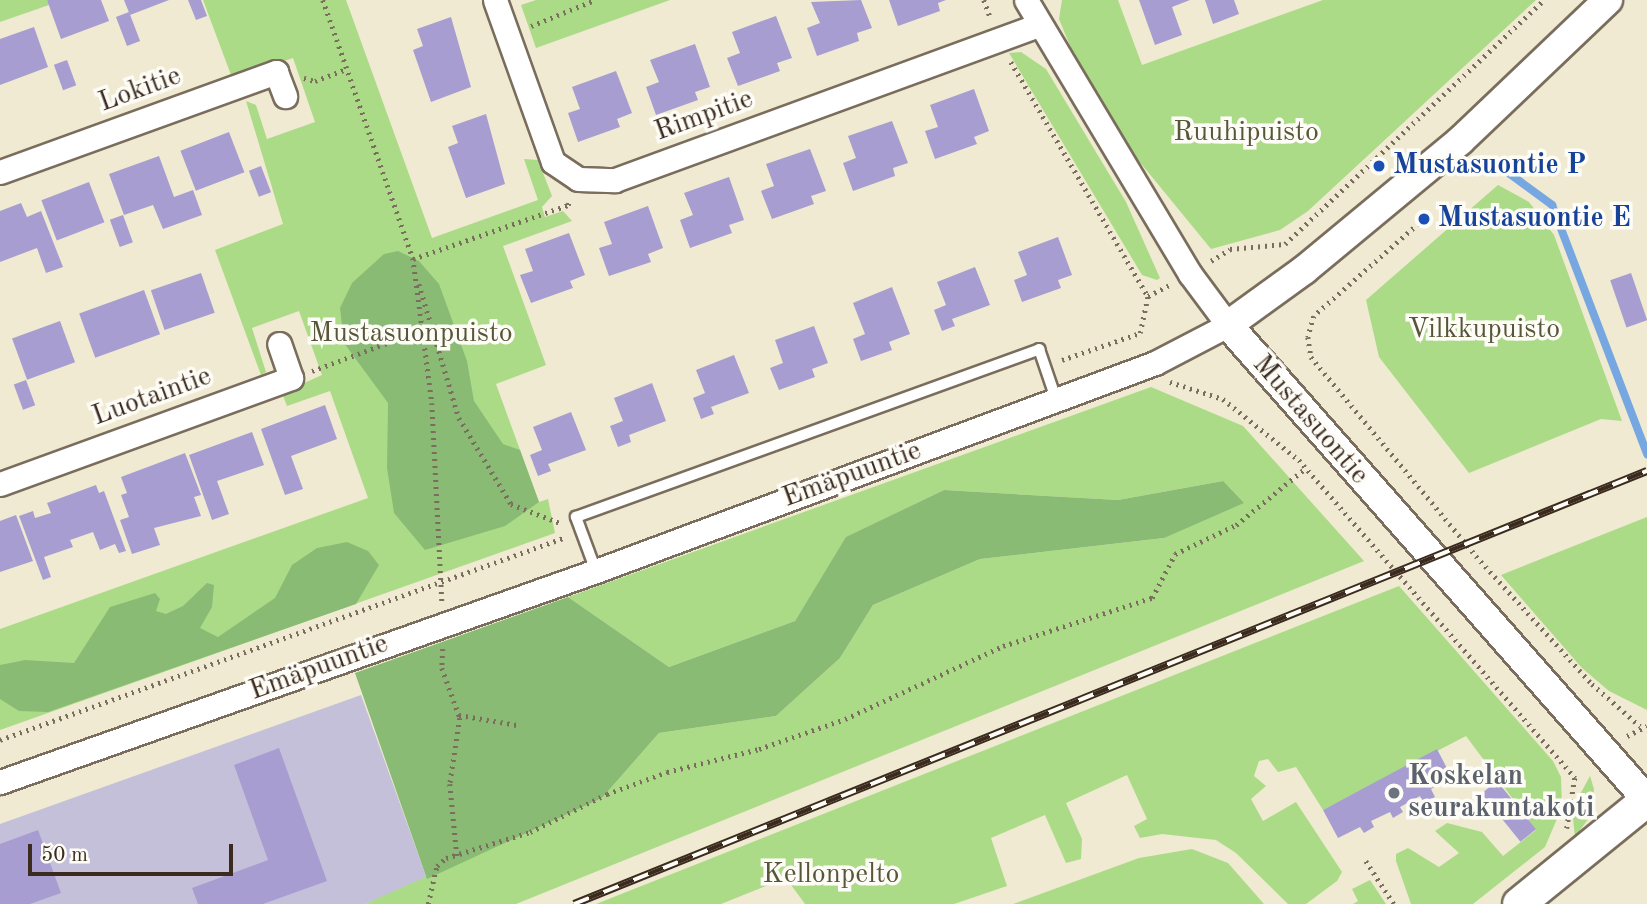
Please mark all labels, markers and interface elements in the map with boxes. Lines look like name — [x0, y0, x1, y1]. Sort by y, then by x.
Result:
street label: Lokitie — [94, 60, 186, 120]
street label: Rimpitie — [650, 83, 758, 149]
park label: Ruuhipuisto — [1173, 116, 1319, 150]
place label: Mustasuontie P — [1393, 149, 1586, 183]
marker: Mustasuontie P — [1371, 158, 1387, 174]
place label: Mustasuontie E — [1438, 202, 1631, 236]
marker: Mustasuontie E — [1416, 211, 1432, 227]
park label: Vilkkupuisto — [1408, 313, 1560, 347]
park label: Mustasuonpuisto — [309, 317, 513, 351]
street label: Mustasuontie — [1245, 348, 1375, 492]
street label: Luotaintie — [88, 360, 216, 434]
street label: Emäpuuntie — [778, 434, 926, 516]
street label: Emäpuuntie — [245, 627, 393, 709]
place label: Koskelan seurakuntakoti — [1408, 760, 1594, 826]
marker: Koskelan seurakuntakoti — [1386, 785, 1402, 801]
scale bar — [32, 830, 236, 874]
text: 50 m — [41, 845, 88, 866]
park label: Kellonpelto — [763, 858, 899, 892]

